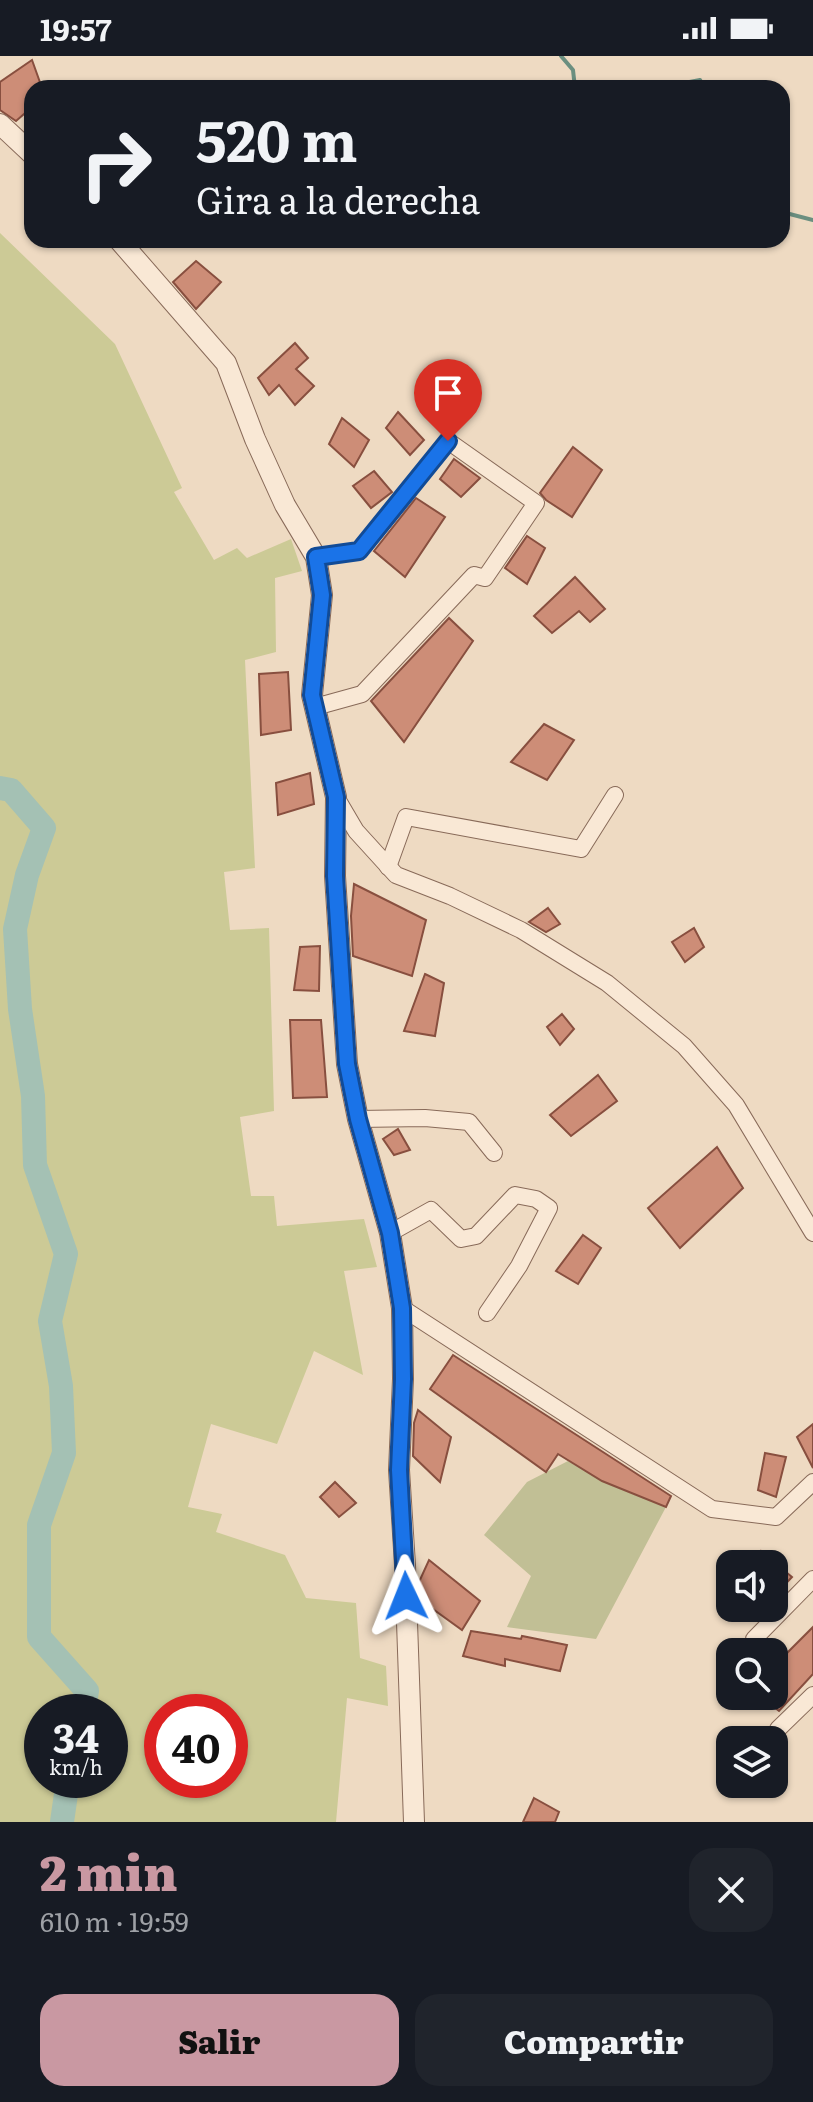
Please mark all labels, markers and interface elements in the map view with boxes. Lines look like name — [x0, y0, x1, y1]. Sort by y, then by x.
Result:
text: 19:57 — [40, 6, 112, 50]
text: 520 m — [196, 96, 358, 179]
icon: right — [64, 112, 168, 216]
text: Gira a la derecha — [196, 172, 480, 225]
pin — [414, 359, 482, 441]
icon: arrive — [426, 371, 470, 415]
map controls — [716, 1550, 788, 1798]
button: sound — [716, 1550, 788, 1622]
position arrow — [364, 1554, 448, 1638]
button: search — [716, 1638, 788, 1710]
speed limit sign: 40 — [144, 1694, 248, 1798]
text: 34 — [53, 1706, 99, 1765]
button: layers — [716, 1726, 788, 1798]
text: km/h — [49, 1751, 103, 1781]
text: 2 min — [40, 1835, 178, 1906]
button: close — [689, 1848, 773, 1932]
text: 610 m · 19:59 — [40, 1901, 189, 1940]
button: Salir — [40, 1994, 399, 2086]
button: Compartir — [415, 1994, 773, 2086]

